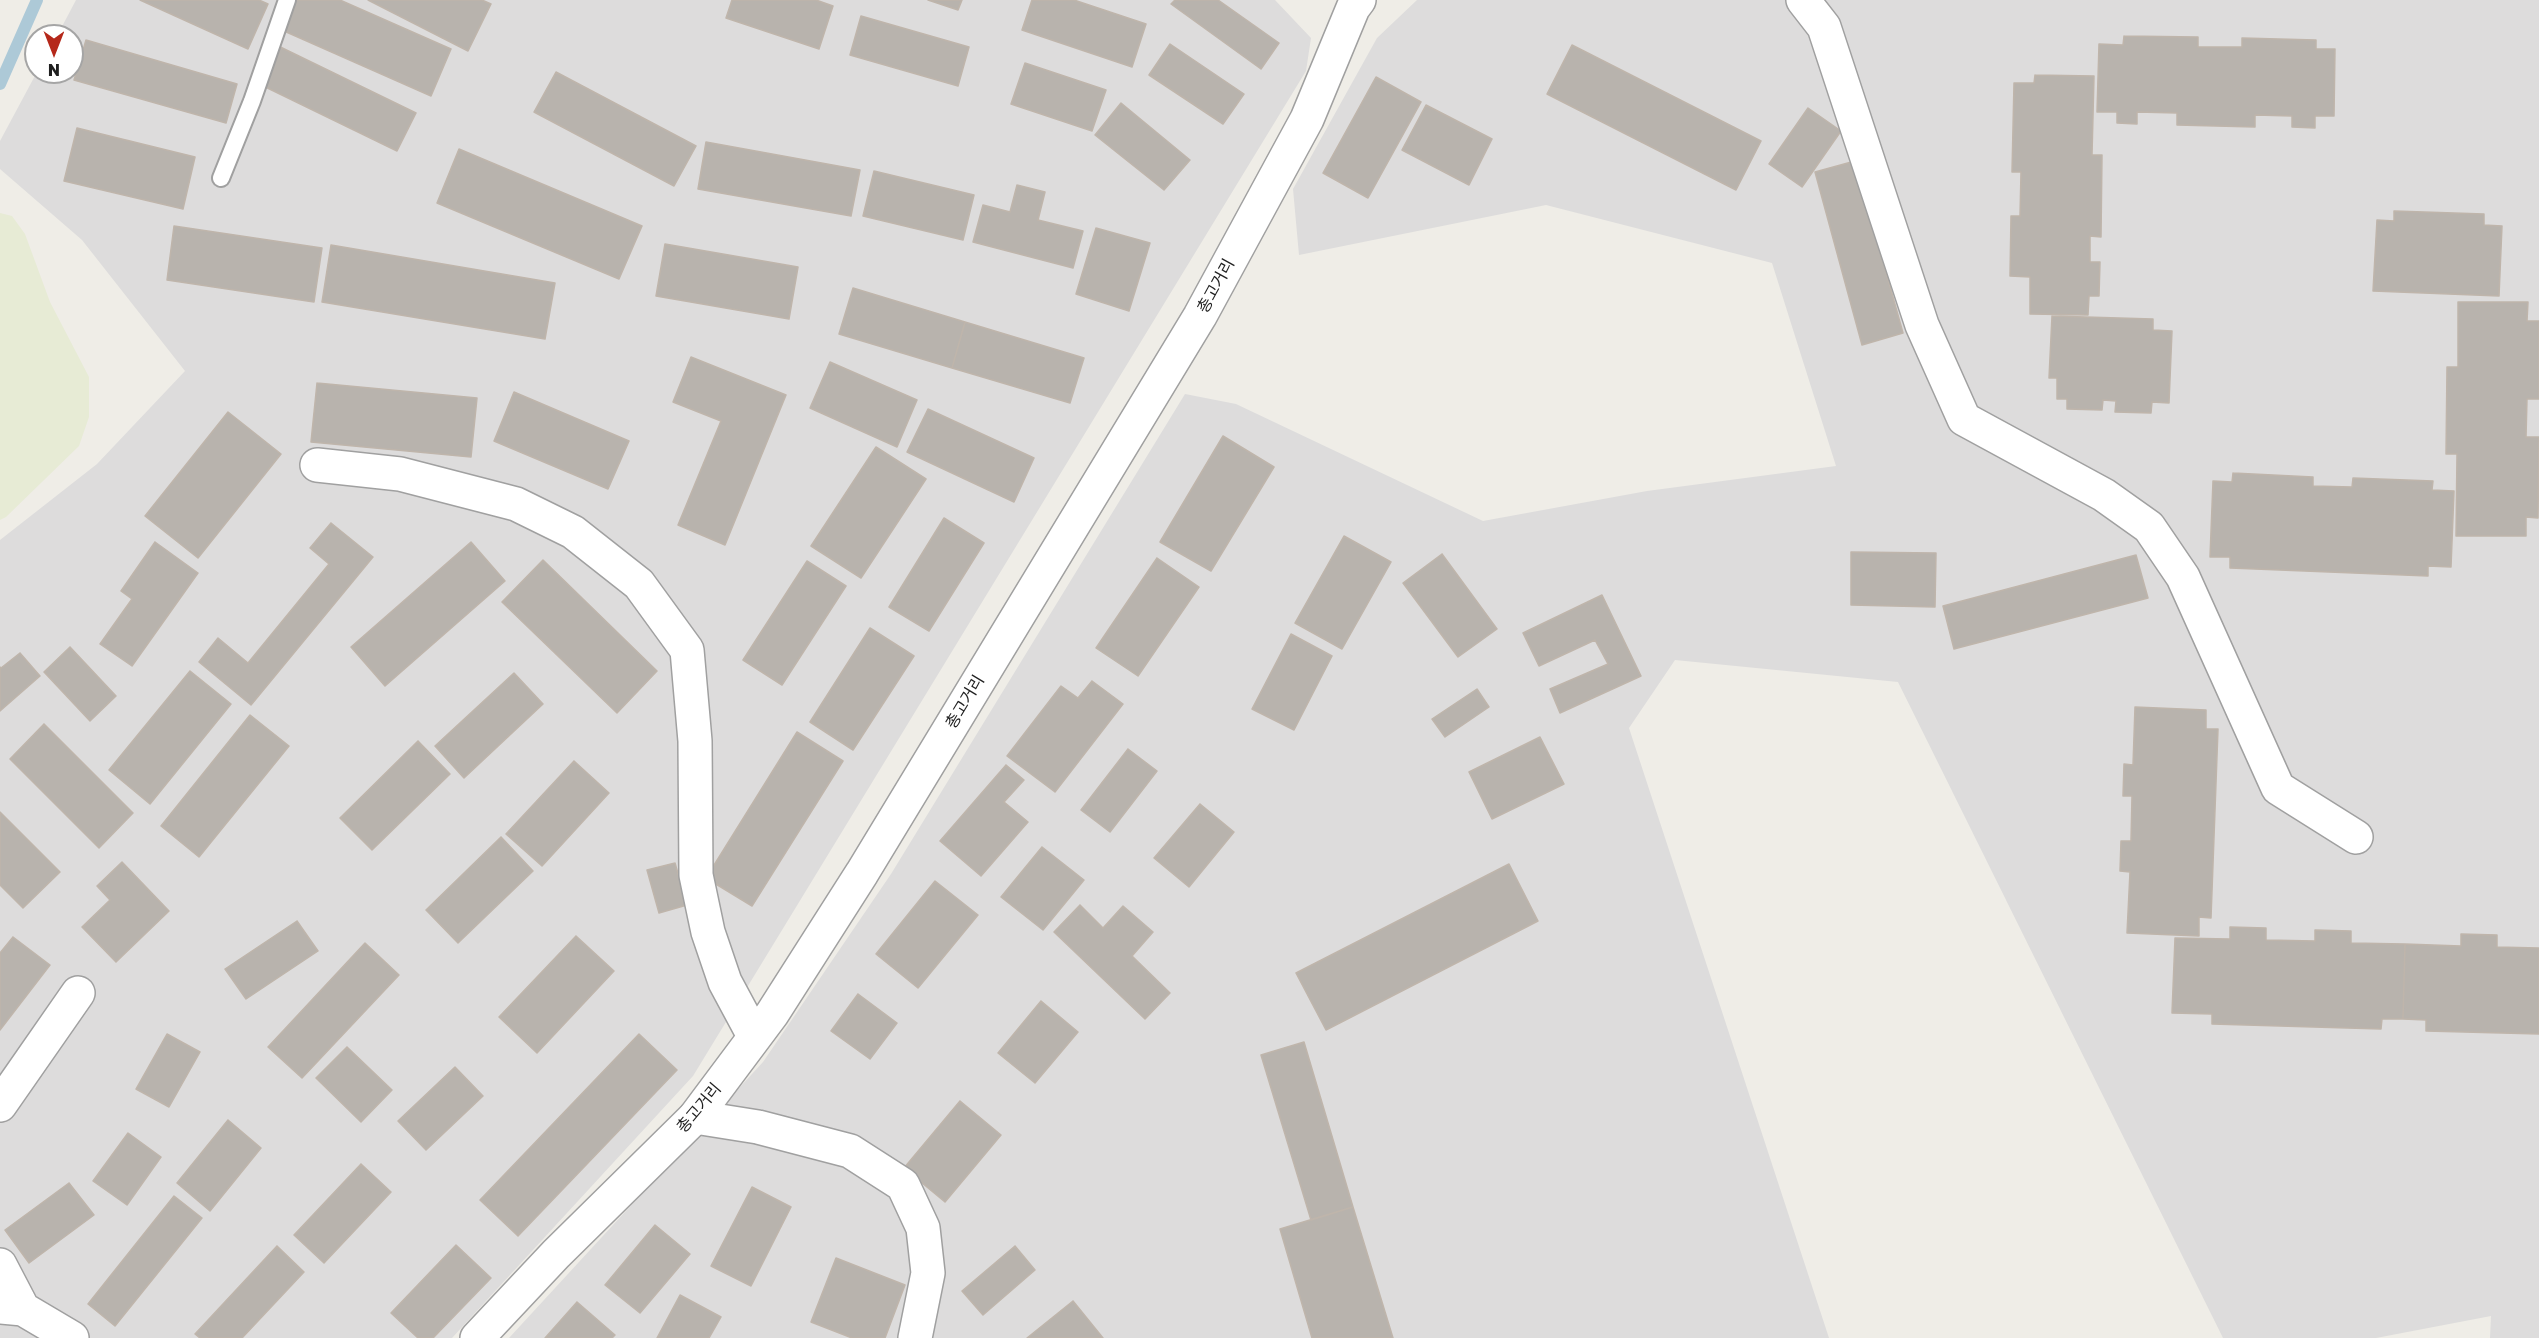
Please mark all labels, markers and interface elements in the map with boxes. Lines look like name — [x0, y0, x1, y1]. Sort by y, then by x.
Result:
north arrow — [24, 24, 84, 84]
text: N — [48, 60, 60, 80]
street label: 총고거리 — [1193, 256, 1239, 316]
street label: 총고거리 — [942, 672, 988, 732]
street label: 총고거리 — [673, 1079, 725, 1137]

